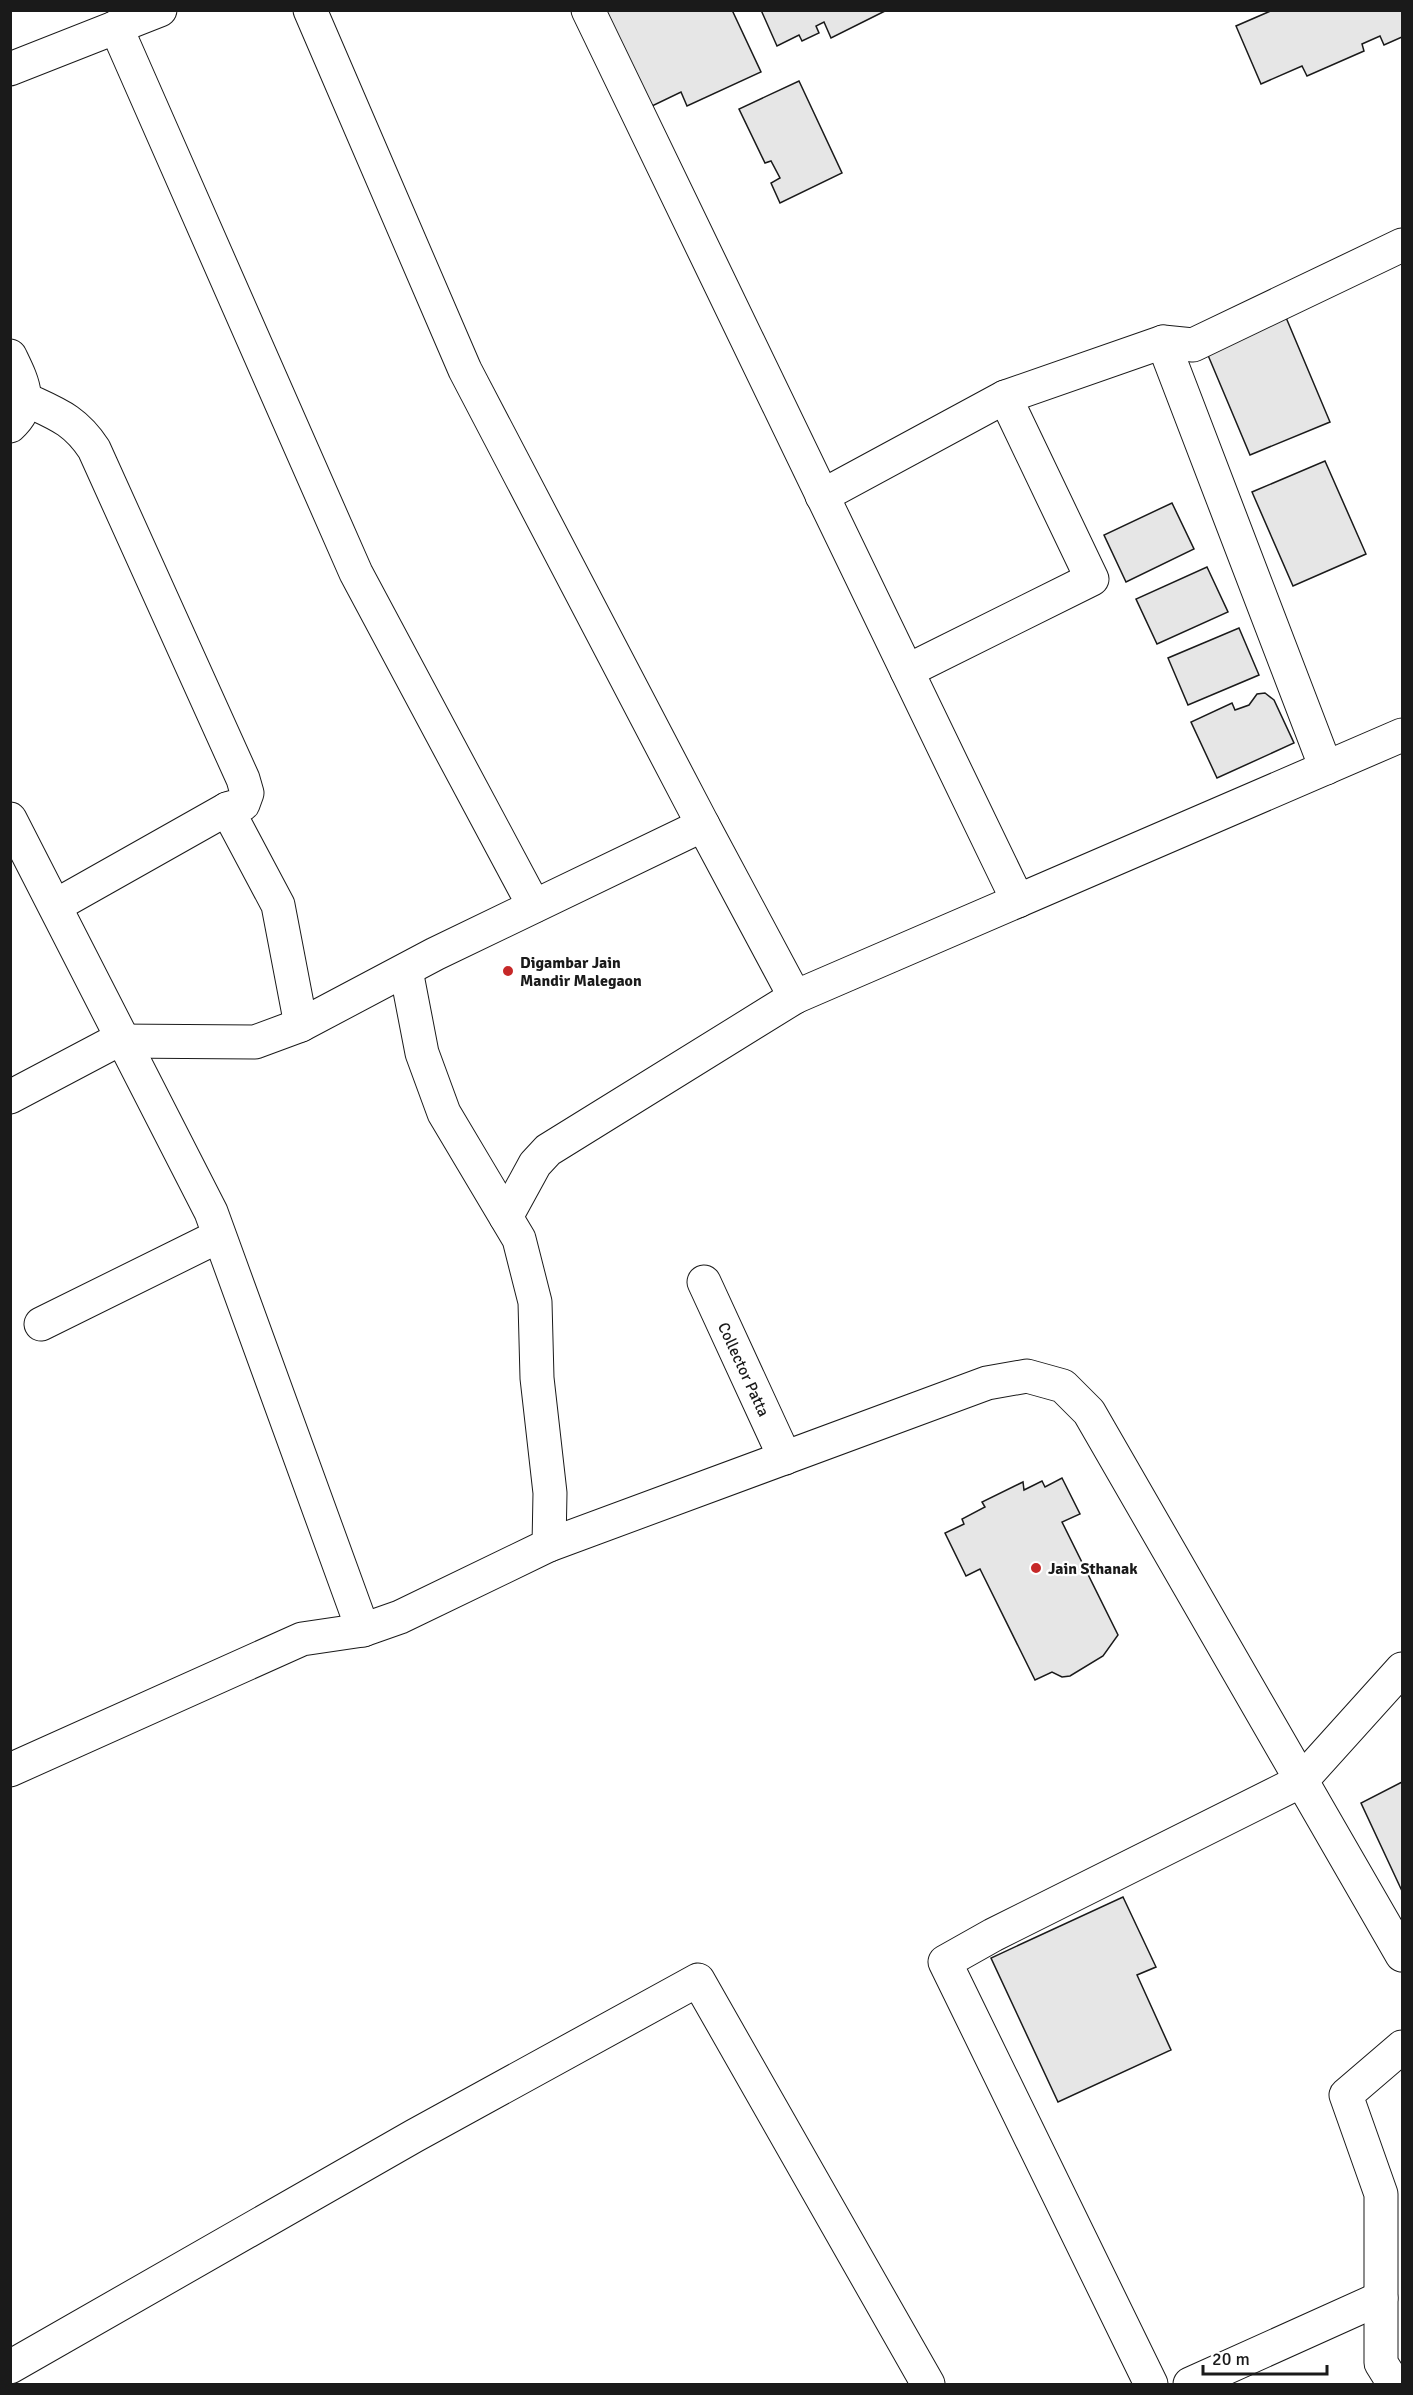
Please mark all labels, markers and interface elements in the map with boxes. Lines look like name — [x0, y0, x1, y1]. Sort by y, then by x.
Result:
place label: Digambar Jain Mandir Malegaon — [520, 953, 642, 991]
marker: Digambar Jain Mandir Malegaon — [501, 964, 515, 978]
street label: Collector Patta — [713, 1319, 774, 1420]
place label: Jain Sthanak — [1048, 1559, 1138, 1579]
marker: Jain Sthanak — [1029, 1561, 1043, 1575]
scale bar — [1203, 2338, 1328, 2376]
text: 20 m — [1212, 2348, 1250, 2370]

